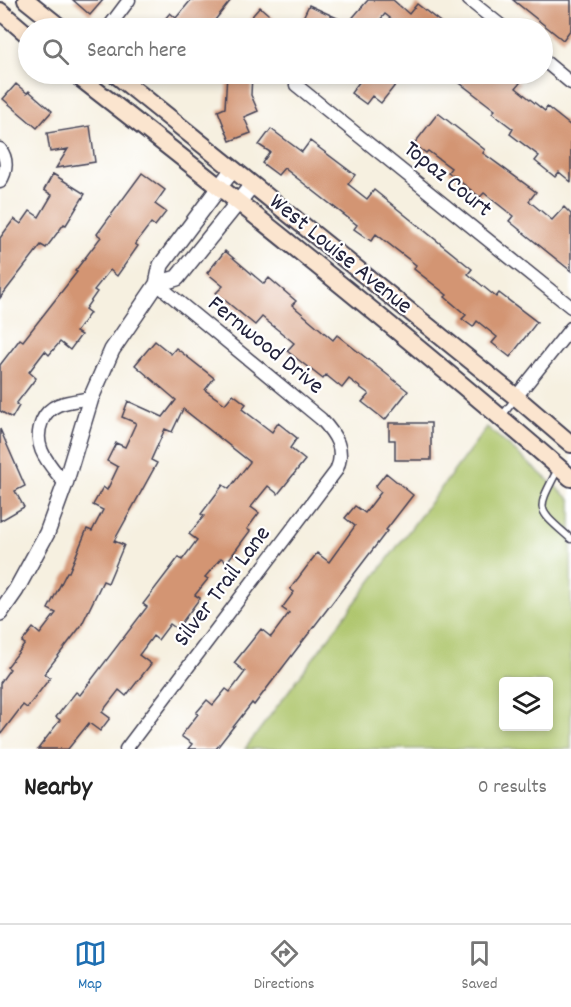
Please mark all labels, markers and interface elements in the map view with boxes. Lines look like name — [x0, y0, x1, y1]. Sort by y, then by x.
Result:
search box — [18, 18, 553, 84]
icon: search — [39, 35, 72, 68]
text: Search here — [87, 36, 186, 67]
street label: Topaz Court — [395, 134, 499, 227]
street label: West Louise Avenue — [261, 186, 419, 324]
street label: Fernwood Drive — [199, 288, 331, 404]
street label: Silver Trail Lane — [166, 519, 280, 655]
map controls — [499, 677, 553, 731]
button: layers — [499, 677, 553, 731]
text: Nearby — [24, 770, 92, 807]
text: 0 results — [478, 774, 547, 802]
tab: Map — [74, 937, 107, 996]
tab: Directions — [254, 937, 314, 996]
tab: Saved — [462, 937, 497, 996]

